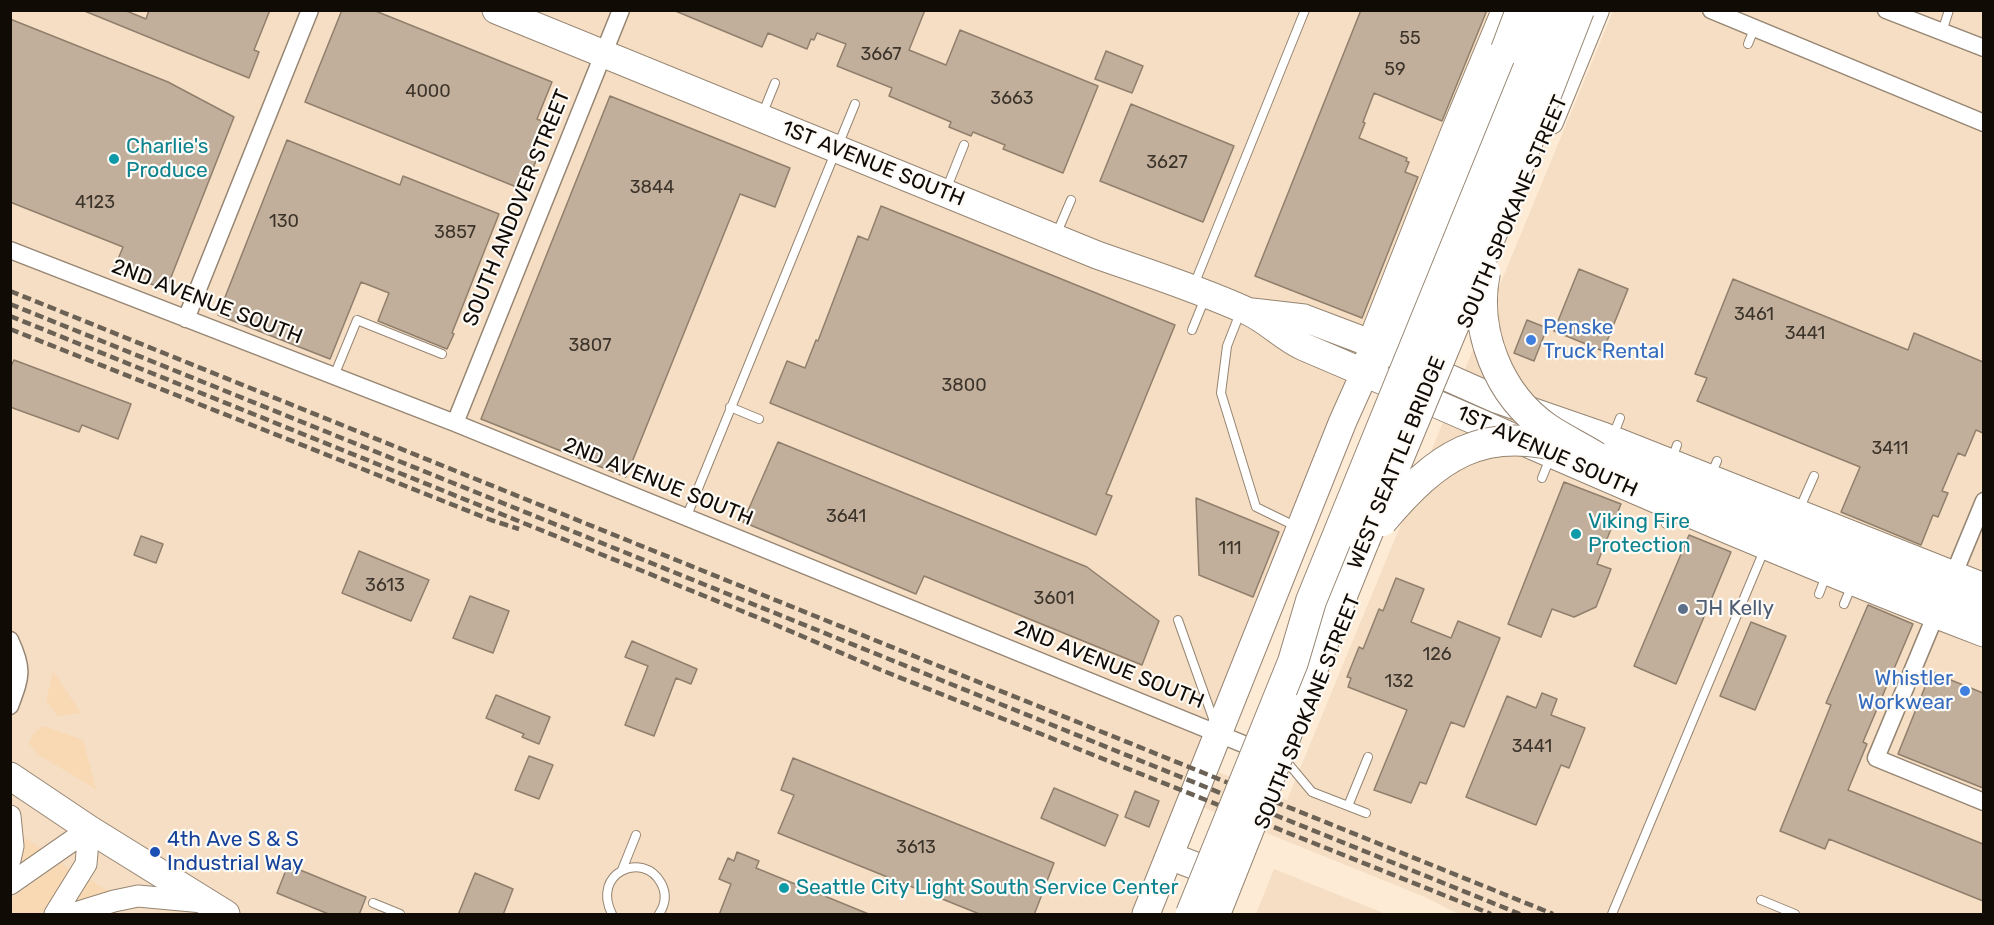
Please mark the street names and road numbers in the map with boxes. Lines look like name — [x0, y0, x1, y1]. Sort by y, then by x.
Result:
street label: SOUTH ANDOVER STREET — [458, 86, 576, 330]
street label: SOUTH SPOKANE STREET — [1452, 92, 1574, 332]
street label: 1ST AVENUE SOUTH — [778, 116, 968, 212]
street label: 2ND AVENUE SOUTH — [108, 254, 306, 350]
street label: WEST SEATTLE BRIDGE — [1343, 353, 1451, 573]
street label: 1ST AVENUE SOUTH — [1453, 401, 1641, 503]
street label: 2ND AVENUE SOUTH — [559, 432, 757, 532]
street label: SOUTH SPOKANE STREET — [1249, 591, 1367, 833]
street label: 2ND AVENUE SOUTH — [1010, 615, 1208, 715]

